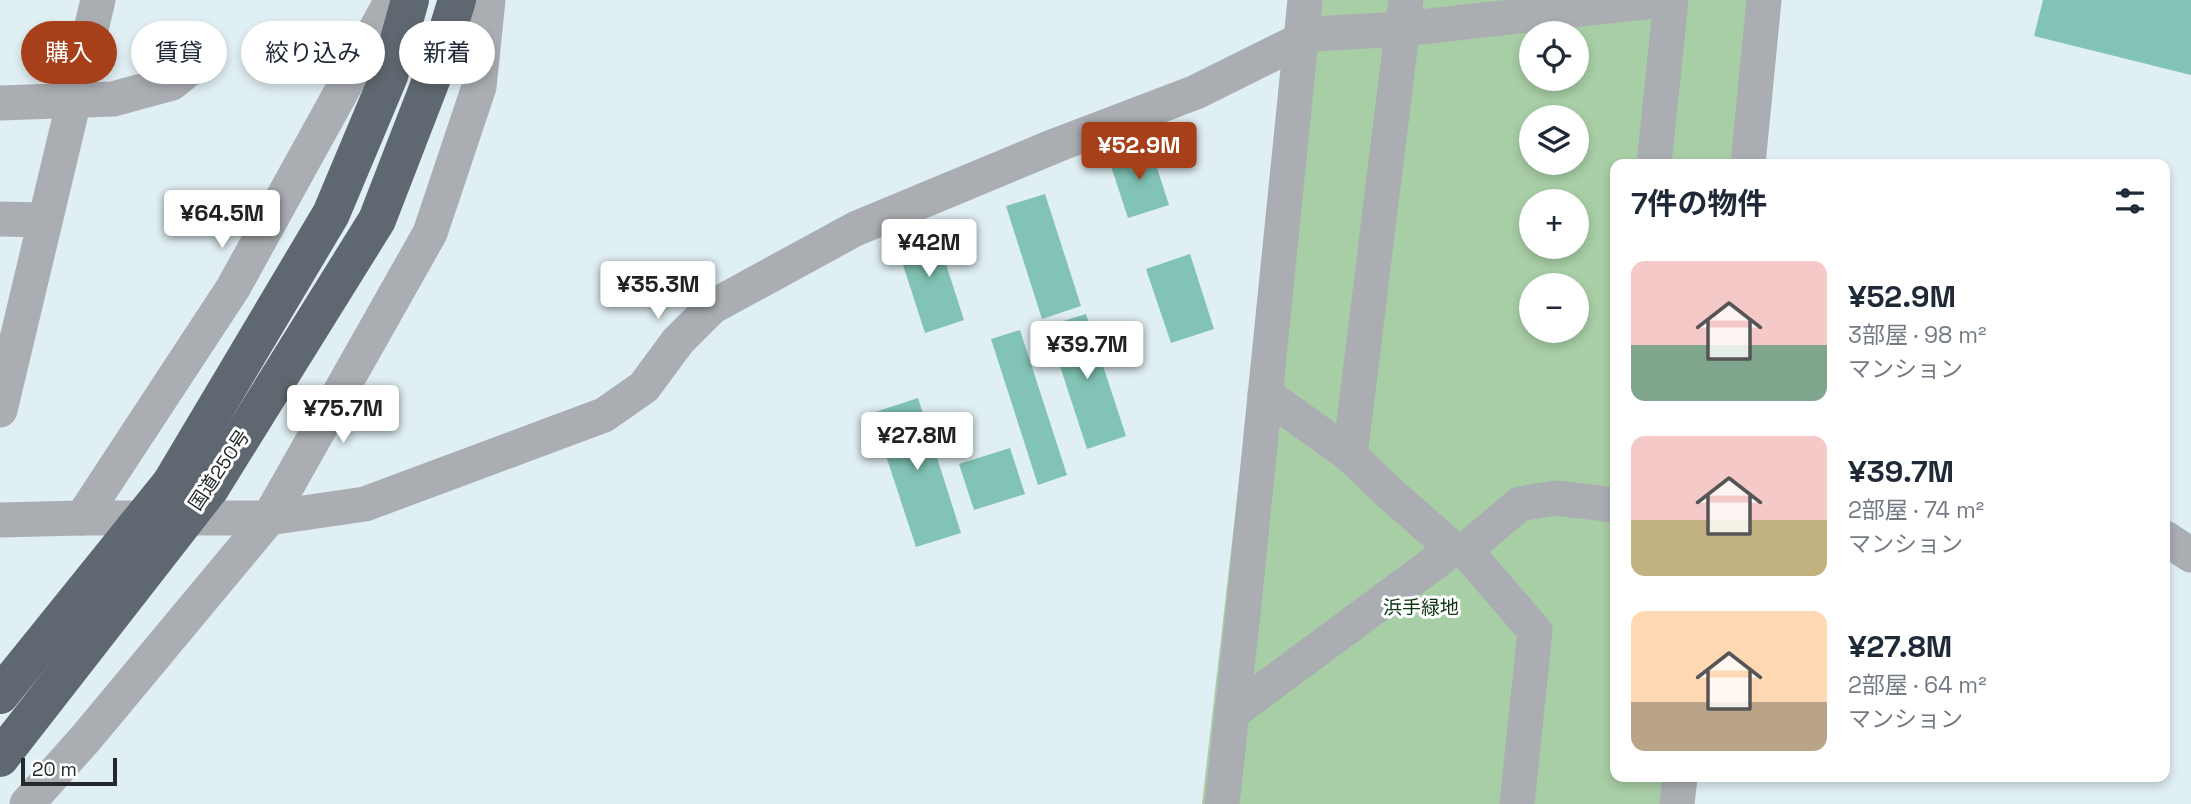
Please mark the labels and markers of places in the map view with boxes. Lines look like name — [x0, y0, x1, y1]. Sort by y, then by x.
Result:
pin: ¥52.9M — [1082, 122, 1196, 182]
pin: ¥64.5M — [165, 190, 279, 250]
pin: ¥42M — [888, 219, 970, 279]
pin: ¥35.3M — [601, 262, 715, 321]
pin: ¥39.7M — [1030, 322, 1144, 381]
pin: ¥75.7M — [286, 386, 400, 445]
pin: ¥27.8M — [860, 412, 974, 472]

